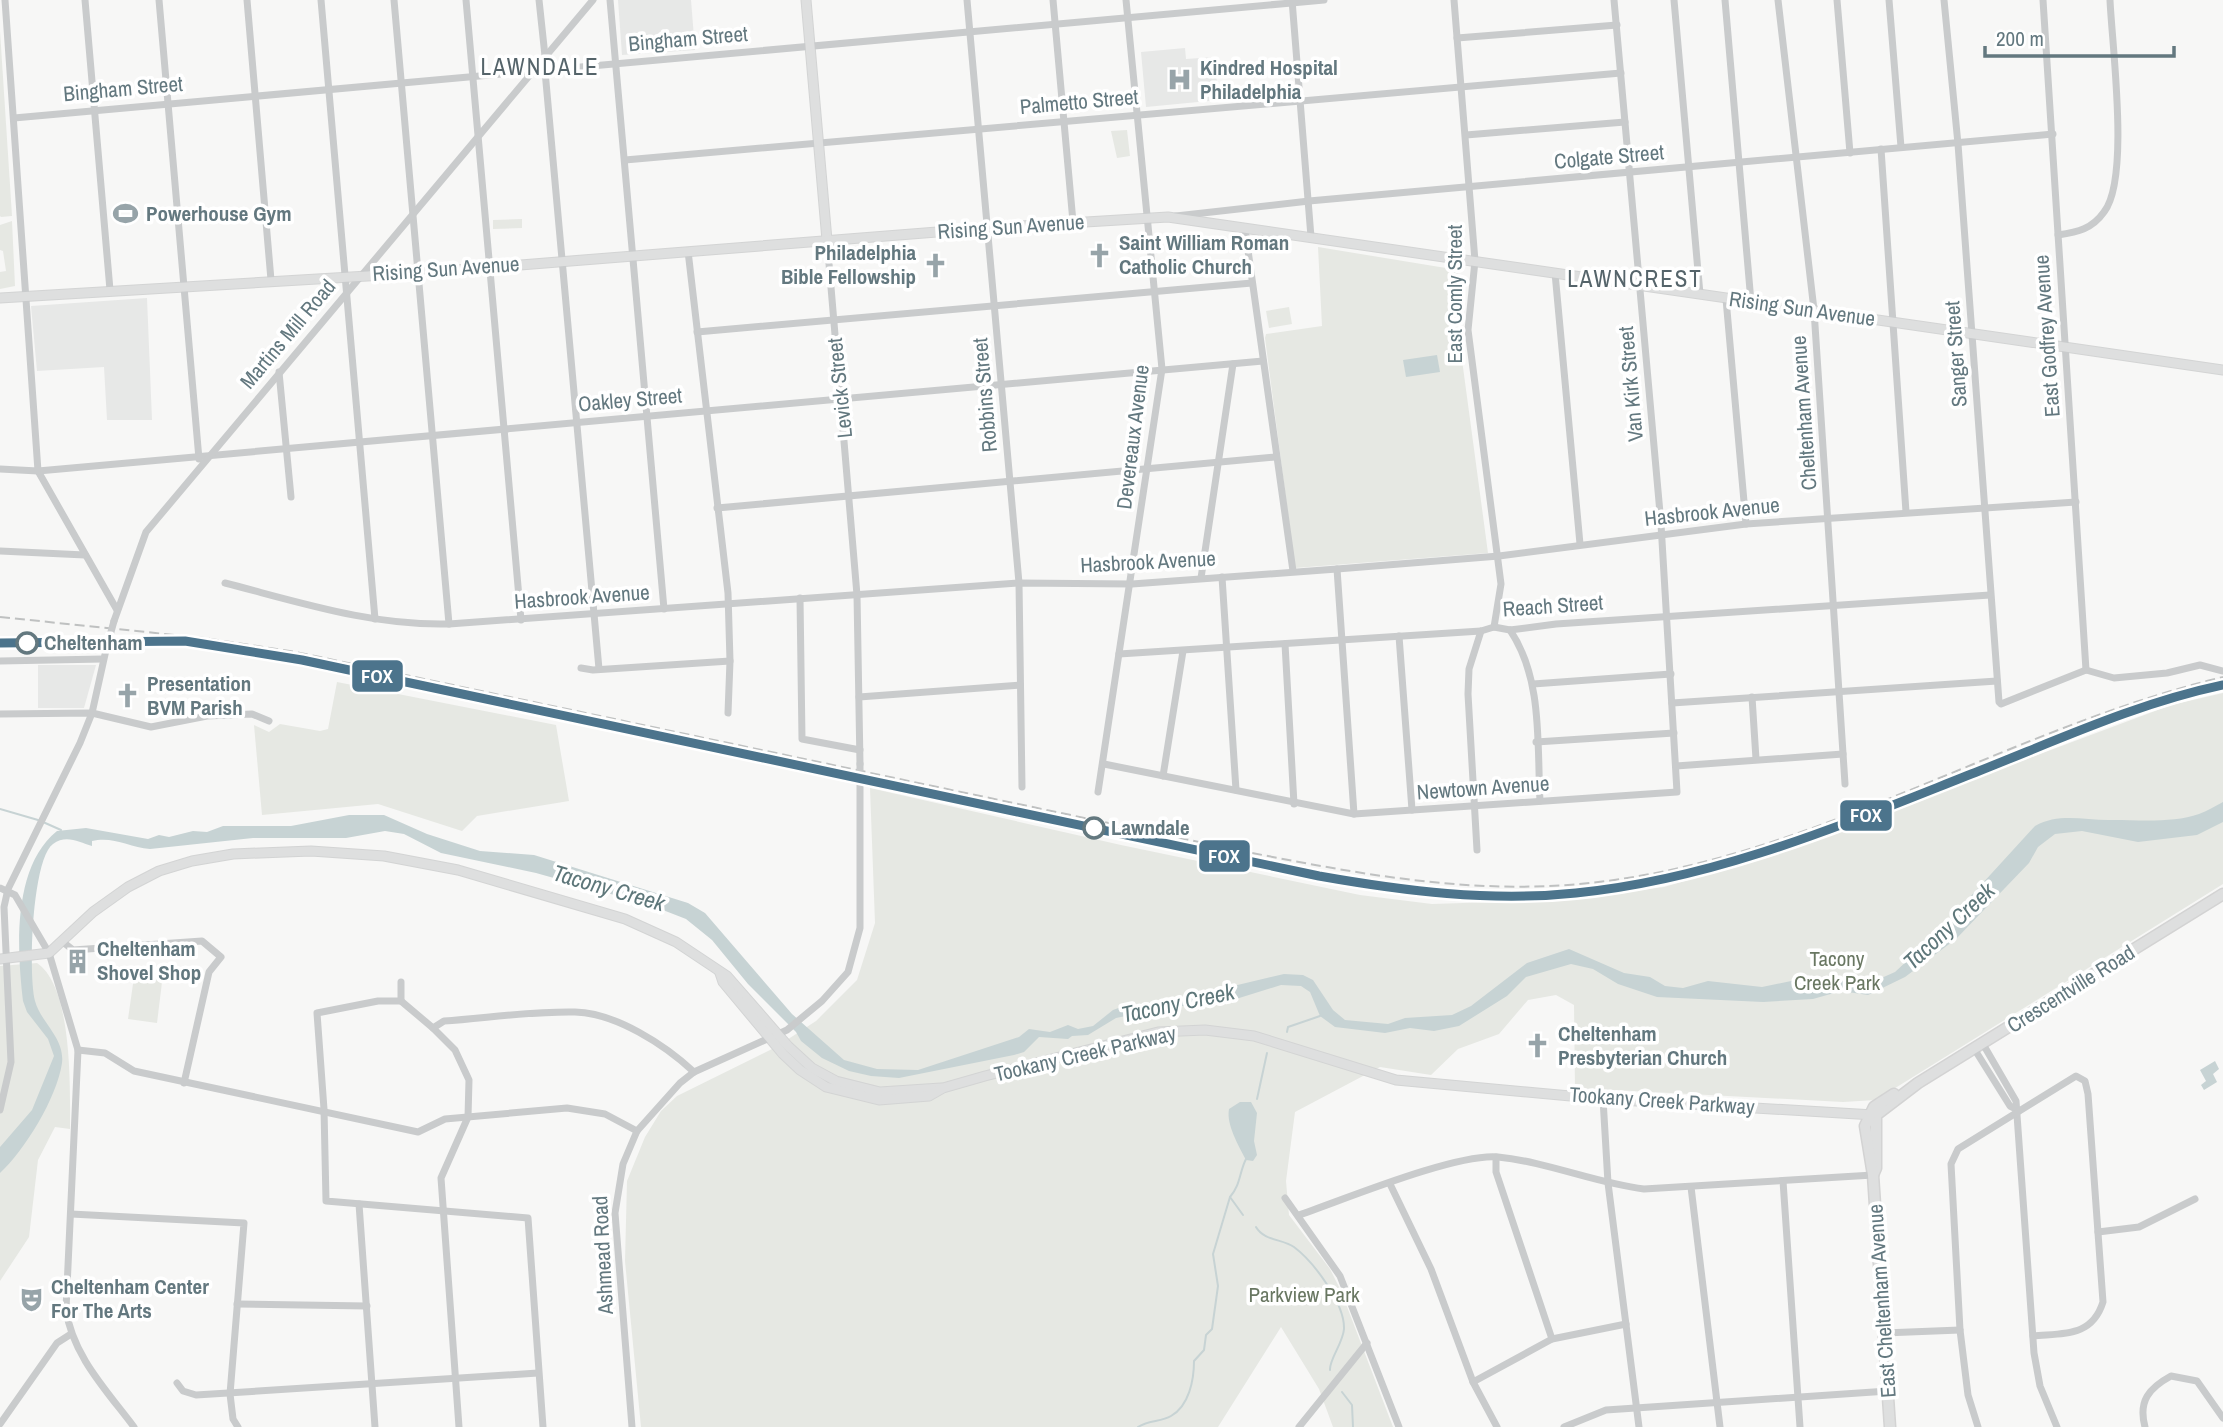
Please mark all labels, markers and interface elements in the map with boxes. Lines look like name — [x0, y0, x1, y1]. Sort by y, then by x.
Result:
scale bar — [1985, 14, 2174, 58]
street label: Bingham Street — [627, 19, 749, 58]
text: 200 m — [1996, 24, 2044, 53]
district label: LAWNDALE — [480, 51, 600, 82]
place label: Kindred Hospital Philadelphia — [1200, 53, 1338, 106]
hospital icon: Kindred Hospital Philadelphia — [1166, 66, 1194, 94]
street label: Bingham Street — [62, 69, 184, 108]
street label: Palmetto Street — [1019, 82, 1140, 121]
street label: Colgate Street — [1553, 137, 1665, 176]
place label: Powerhouse Gym — [146, 199, 291, 228]
sports icon: Powerhouse Gym — [112, 200, 140, 228]
street label: Rising Sun Avenue — [937, 207, 1085, 246]
street label: East Comly Street — [1440, 224, 1469, 363]
place label: Saint William Roman Catholic Church — [1119, 228, 1289, 281]
place label: Philadelphia Bible Fellowship — [781, 238, 916, 291]
church icon: Saint William Roman Catholic Church — [1085, 241, 1113, 269]
street label: Rising Sun Avenue — [372, 249, 520, 288]
church icon: Philadelphia Bible Fellowship — [922, 251, 950, 279]
street label: East Godfrey Avenue — [2026, 254, 2067, 418]
district label: LAWNCREST — [1567, 263, 1703, 294]
street label: Martins Mill Road — [233, 273, 342, 395]
street label: Rising Sun Avenue — [1727, 284, 1877, 333]
street label: Sanger Street — [1937, 300, 1974, 408]
street label: Van Kirk Street — [1611, 325, 1650, 443]
street label: Cheltenham Avenue — [1784, 335, 1823, 491]
street label: Levick Street — [820, 336, 859, 440]
street label: Robbins Street — [965, 336, 1004, 454]
street label: Devereaux Avenue — [1109, 363, 1156, 511]
street label: Oakley Street — [577, 380, 683, 418]
street label: Hasbrook Avenue — [1643, 490, 1781, 533]
street label: Hasbrook Avenue — [1079, 543, 1216, 580]
street label: Hasbrook Avenue — [513, 577, 651, 616]
street label: Reach Street — [1502, 588, 1604, 623]
place label: Cheltenham — [44, 628, 143, 657]
marker: Cheltenham — [16, 632, 38, 654]
line badge: FOX — [351, 659, 404, 693]
text: FOX — [361, 663, 394, 689]
place label: Presentation BVM Parish — [147, 669, 251, 722]
church icon: Presentation BVM Parish — [113, 682, 141, 710]
street label: Newtown Avenue — [1416, 768, 1550, 807]
line badge: FOX — [1839, 799, 1893, 832]
text: FOX — [1850, 802, 1883, 828]
place label: Lawndale — [1111, 813, 1189, 842]
marker: Lawndale — [1083, 817, 1105, 839]
line badge: FOX — [1198, 839, 1251, 873]
text: FOX — [1208, 843, 1241, 869]
water label: Tacony Creek — [550, 857, 670, 919]
water label: Tacony Creek — [1896, 874, 2002, 976]
place label: Cheltenham Shovel Shop — [97, 934, 201, 987]
street label: Crescentville Road — [2001, 938, 2140, 1039]
park label: Tacony Creek Park — [1794, 944, 1880, 997]
building icon: Cheltenham Shovel Shop — [63, 947, 91, 975]
water label: Tacony Creek — [1119, 975, 1239, 1030]
street label: Tookany Creek Parkway — [991, 1018, 1179, 1089]
place label: Cheltenham Presbyterian Church — [1558, 1019, 1727, 1072]
church icon: Cheltenham Presbyterian Church — [1524, 1032, 1552, 1060]
street label: Tookany Creek Parkway — [1568, 1080, 1756, 1121]
street label: Ashmead Road — [585, 1195, 620, 1316]
street label: East Cheltenham Avenue — [1860, 1203, 1903, 1399]
place label: Cheltenham Center For The Arts — [51, 1272, 209, 1325]
park label: Parkview Park — [1248, 1280, 1360, 1309]
theatre icon: Cheltenham Center For The Arts — [17, 1285, 45, 1313]

